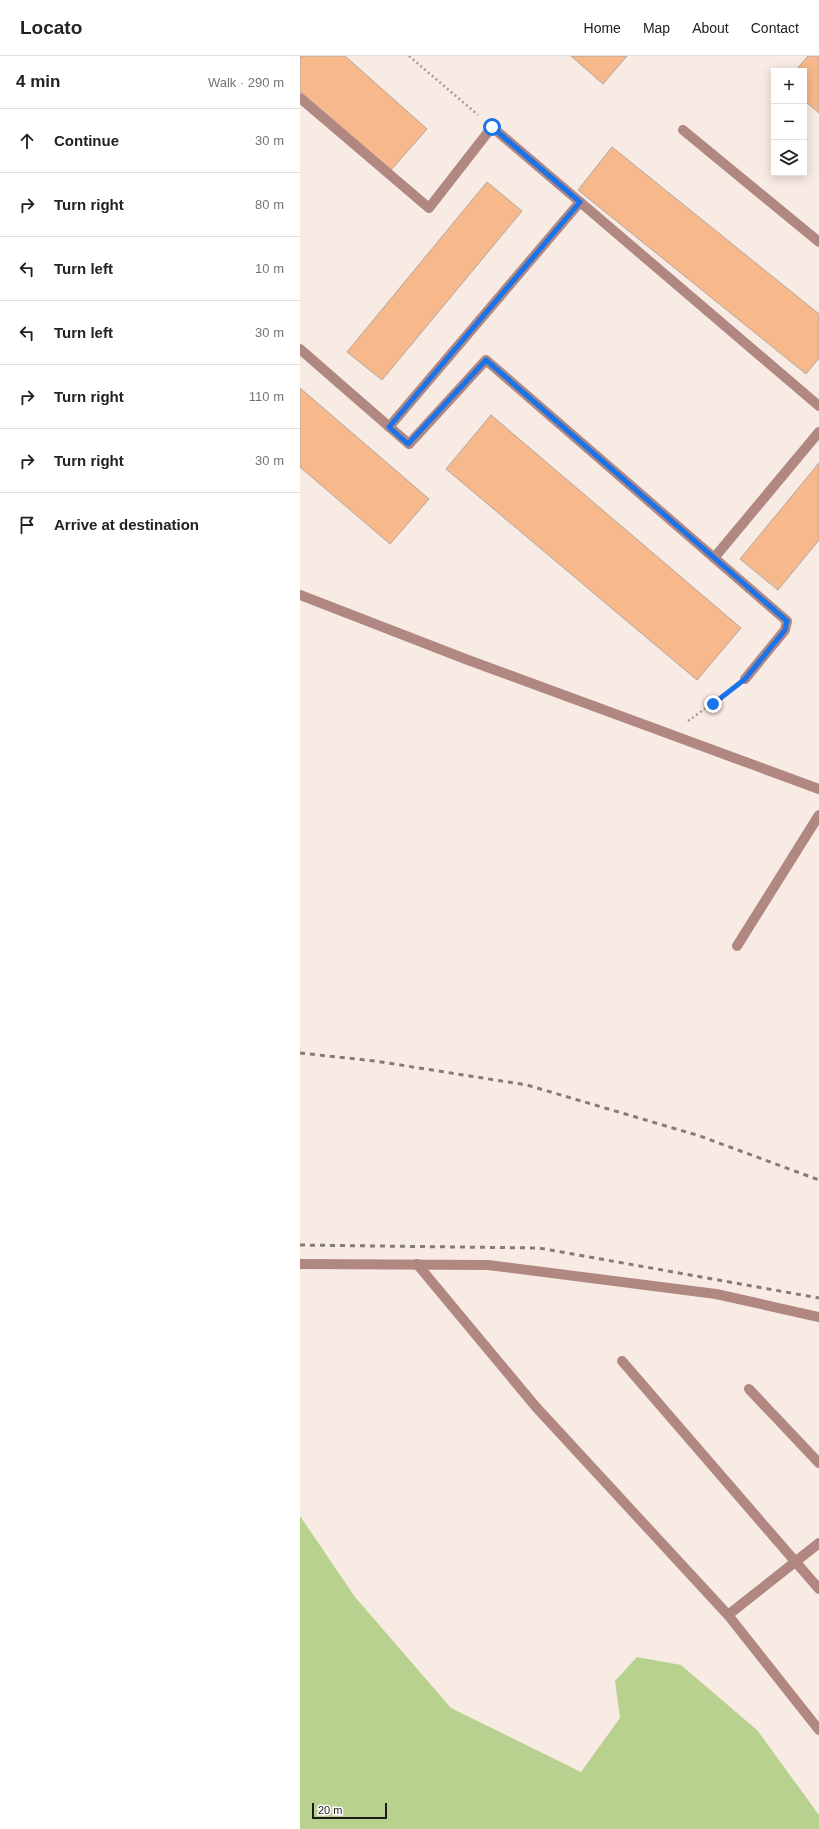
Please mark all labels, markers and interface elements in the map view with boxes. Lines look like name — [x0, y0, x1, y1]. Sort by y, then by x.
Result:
text: Locato — [20, 17, 82, 38]
text: Home — [584, 20, 621, 36]
text: Map — [643, 20, 670, 36]
text: About — [692, 20, 729, 36]
text: Contact — [751, 20, 799, 36]
map controls — [771, 68, 807, 176]
button: + — [771, 68, 807, 104]
text: 4 min — [16, 72, 60, 91]
text: Walk · 290 m — [208, 75, 284, 90]
button: − — [771, 104, 807, 140]
route start — [483, 118, 501, 136]
icon: ahead — [16, 130, 38, 152]
text: Continue — [54, 132, 119, 149]
text: 30 m — [255, 133, 284, 148]
button: layers — [771, 140, 807, 176]
icon: right — [16, 194, 38, 216]
text: Turn right — [54, 196, 124, 213]
text: 80 m — [255, 197, 284, 212]
icon: left — [16, 258, 38, 280]
text: Turn left — [54, 260, 113, 277]
text: 10 m — [255, 261, 284, 276]
icon: left — [16, 322, 38, 344]
text: Turn left — [54, 324, 113, 341]
text: 30 m — [255, 325, 284, 340]
icon: right — [16, 386, 38, 408]
text: Turn right — [54, 388, 124, 405]
text: 110 m — [249, 389, 284, 404]
icon: right — [16, 450, 38, 472]
text: Turn right — [54, 452, 124, 469]
text: 30 m — [255, 453, 284, 468]
icon: arrive — [16, 514, 38, 536]
text: Arrive at destination — [54, 516, 199, 533]
route end — [704, 695, 722, 713]
scale bar — [312, 1801, 387, 1820]
text: 20 m — [318, 1804, 342, 1816]

